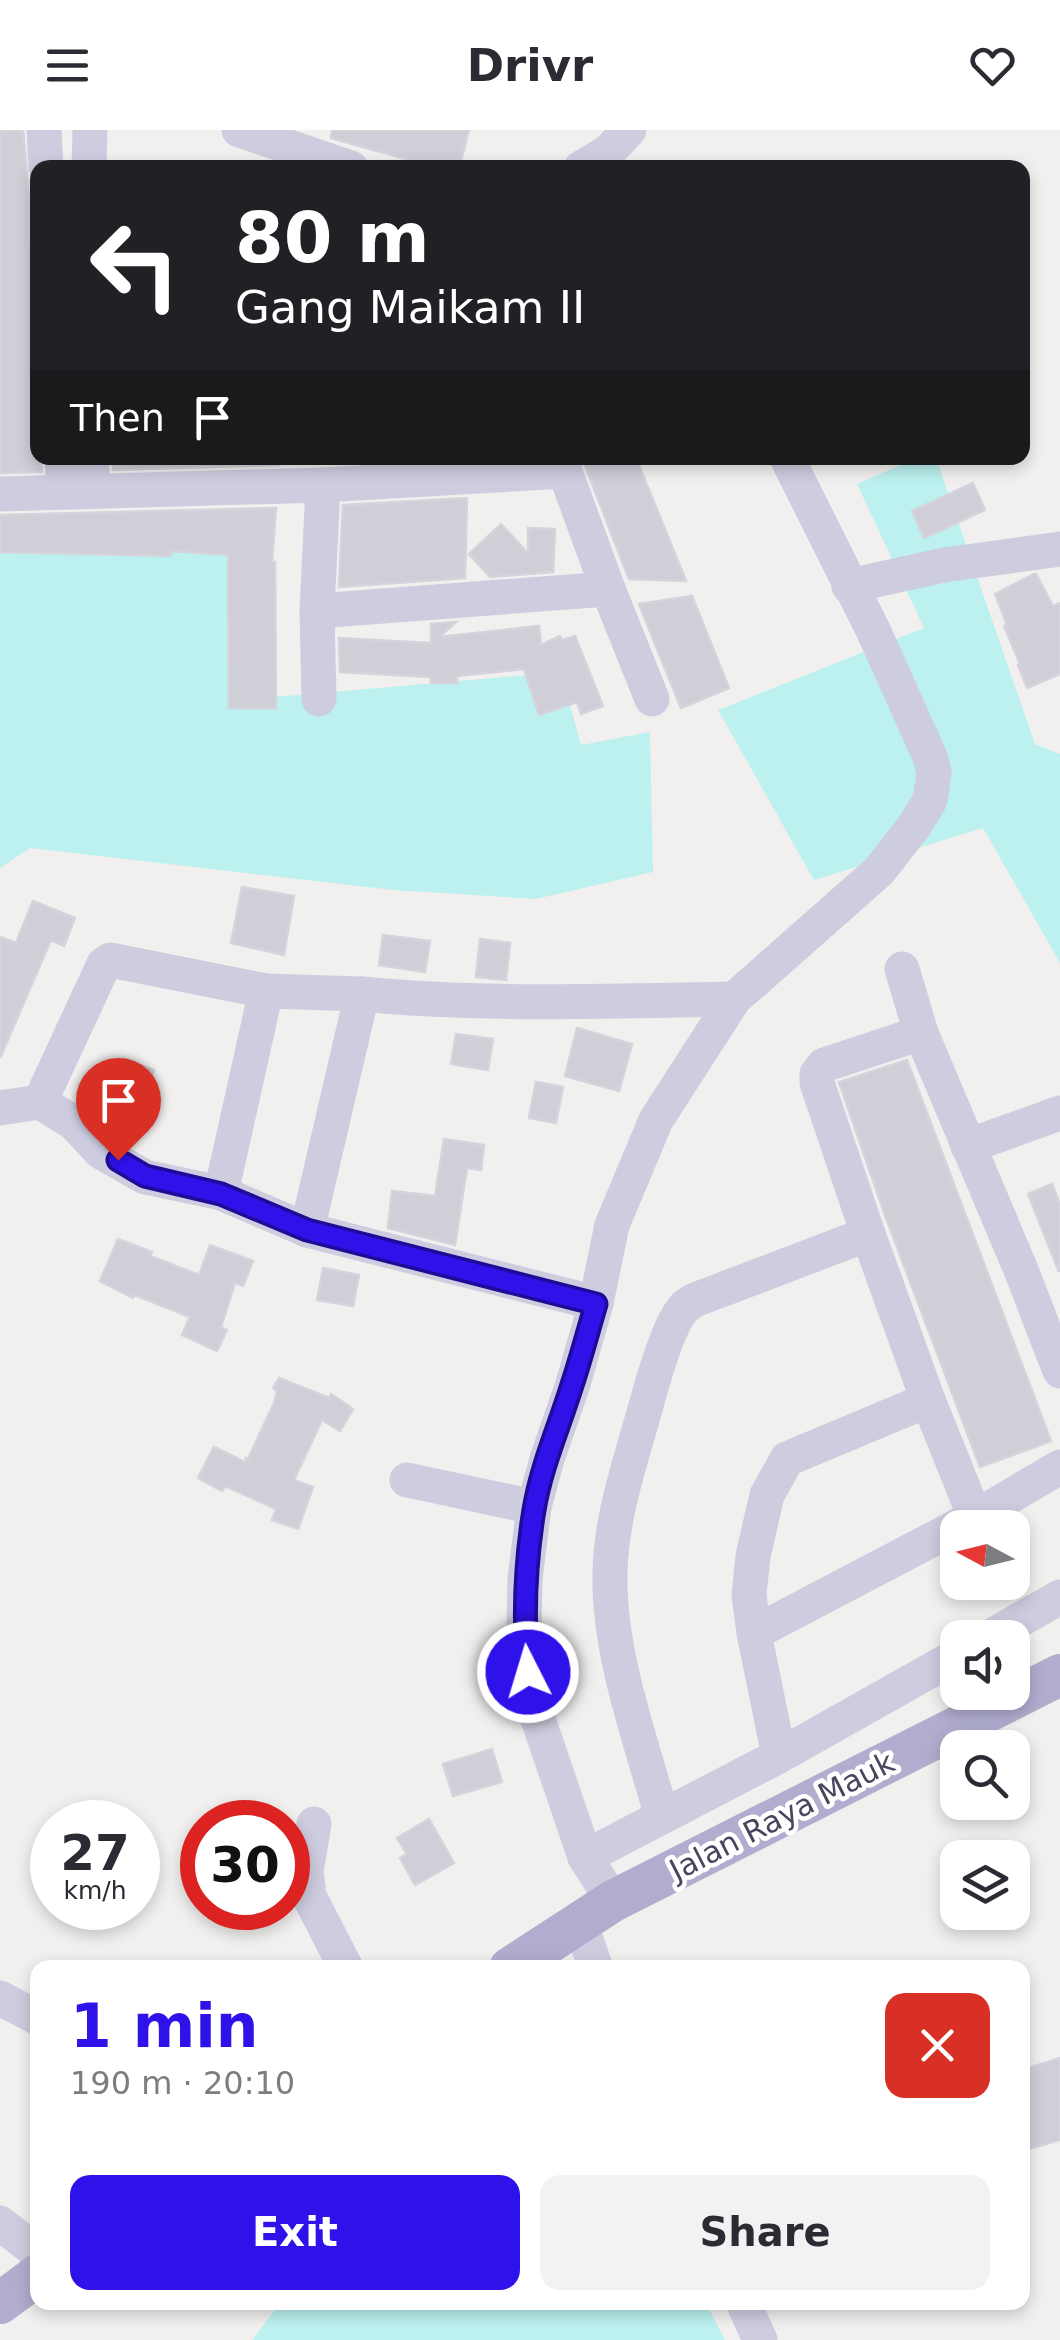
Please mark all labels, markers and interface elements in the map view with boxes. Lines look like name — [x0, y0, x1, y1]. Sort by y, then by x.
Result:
icon: menu — [40, 38, 95, 93]
icon: heart — [965, 38, 1020, 93]
text: Drivr — [467, 39, 593, 92]
text: 80 m — [235, 197, 430, 279]
icon: left — [70, 200, 200, 330]
text: Gang Maikam II — [235, 281, 585, 334]
icon: arrive — [185, 390, 240, 445]
text: Then — [70, 396, 165, 440]
pin — [76, 1058, 161, 1161]
icon: arrive — [91, 1073, 146, 1128]
north arrow — [940, 1510, 1030, 1600]
map controls — [940, 1510, 1030, 1930]
position arrow — [476, 1620, 580, 1724]
button: sound — [940, 1620, 1030, 1710]
button: search — [940, 1730, 1030, 1820]
street label: Jalan Raya Mauk — [662, 1744, 901, 1889]
speed limit sign: 30 — [180, 1800, 310, 1930]
text: 27 — [60, 1824, 130, 1882]
button: layers — [940, 1840, 1030, 1930]
text: km/h — [63, 1876, 127, 1905]
text: 1 min — [70, 1991, 258, 2061]
button: close — [885, 1993, 990, 2098]
text: 190 m · 20:10 — [70, 2064, 295, 2102]
button: Exit — [70, 2175, 520, 2290]
button: Share — [540, 2175, 990, 2290]

